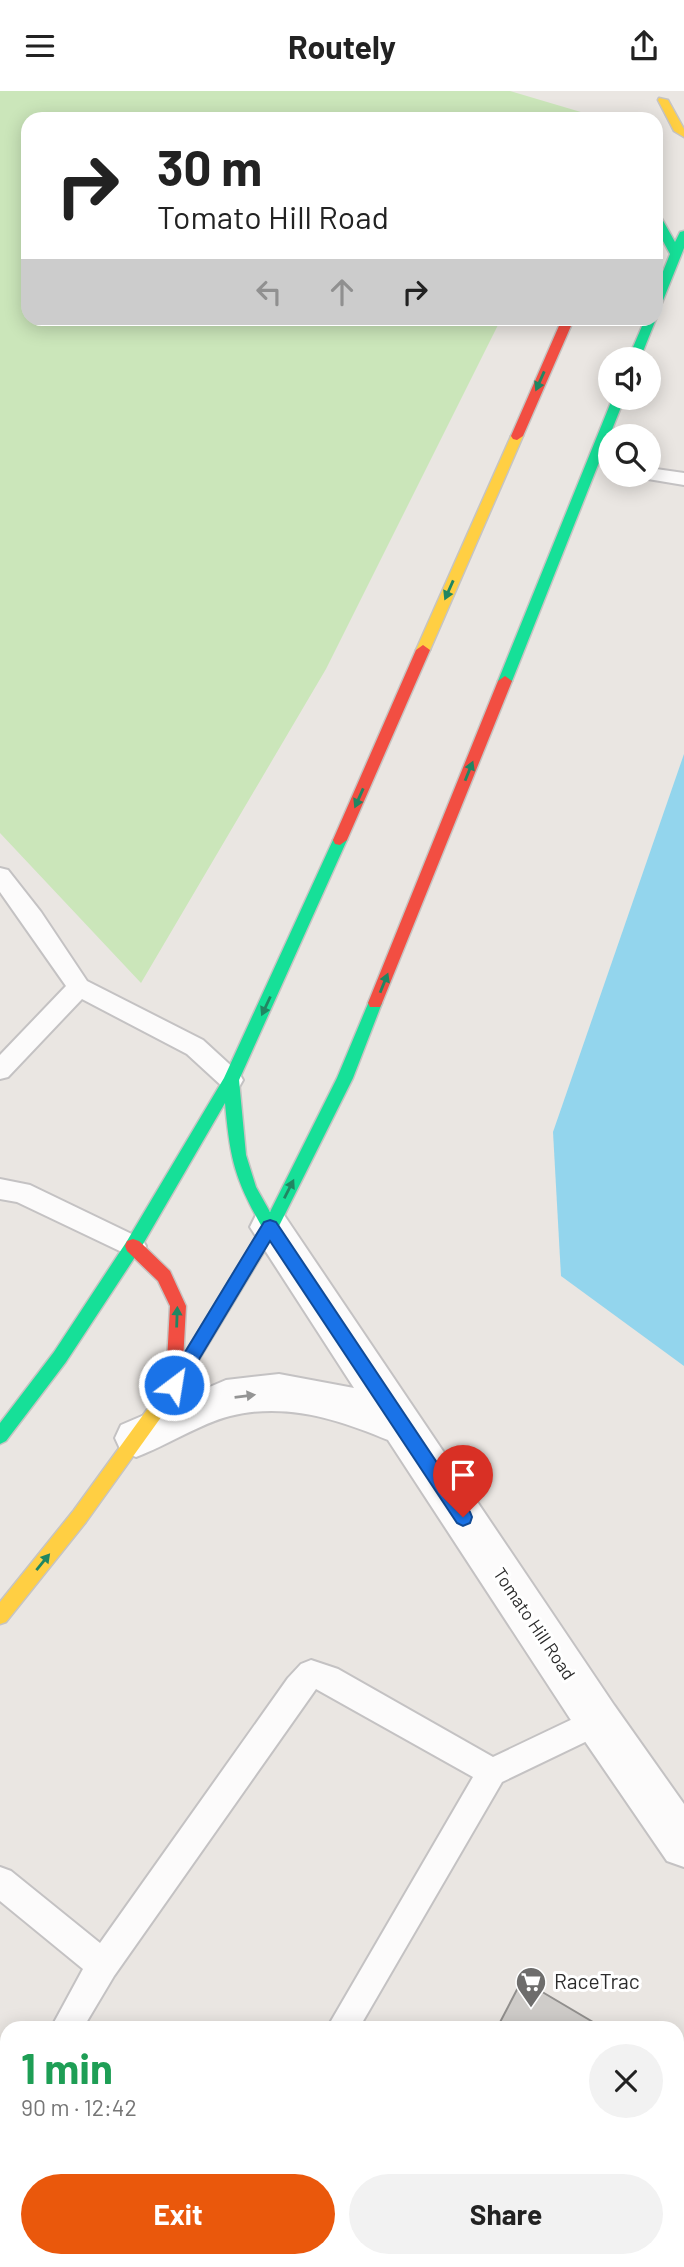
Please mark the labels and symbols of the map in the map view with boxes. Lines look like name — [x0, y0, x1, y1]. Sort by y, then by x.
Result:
one-way arrow — [535, 371, 546, 392]
one-way arrow — [444, 579, 455, 600]
one-way arrow — [464, 761, 475, 782]
one-way arrow — [353, 788, 364, 809]
one-way arrow — [379, 972, 390, 993]
one-way arrow — [260, 996, 272, 1016]
one-way arrow — [284, 1179, 295, 1199]
one-way arrow — [171, 1306, 182, 1328]
position arrow — [137, 1348, 211, 1422]
one-way arrow — [234, 1391, 256, 1402]
pin — [433, 1445, 493, 1517]
one-way arrow — [35, 1554, 50, 1572]
street label: Tomato Hill Road — [489, 1563, 580, 1684]
supermarket icon: RaceTrac — [514, 1965, 548, 2009]
place label: RaceTrac — [554, 1968, 640, 1993]

